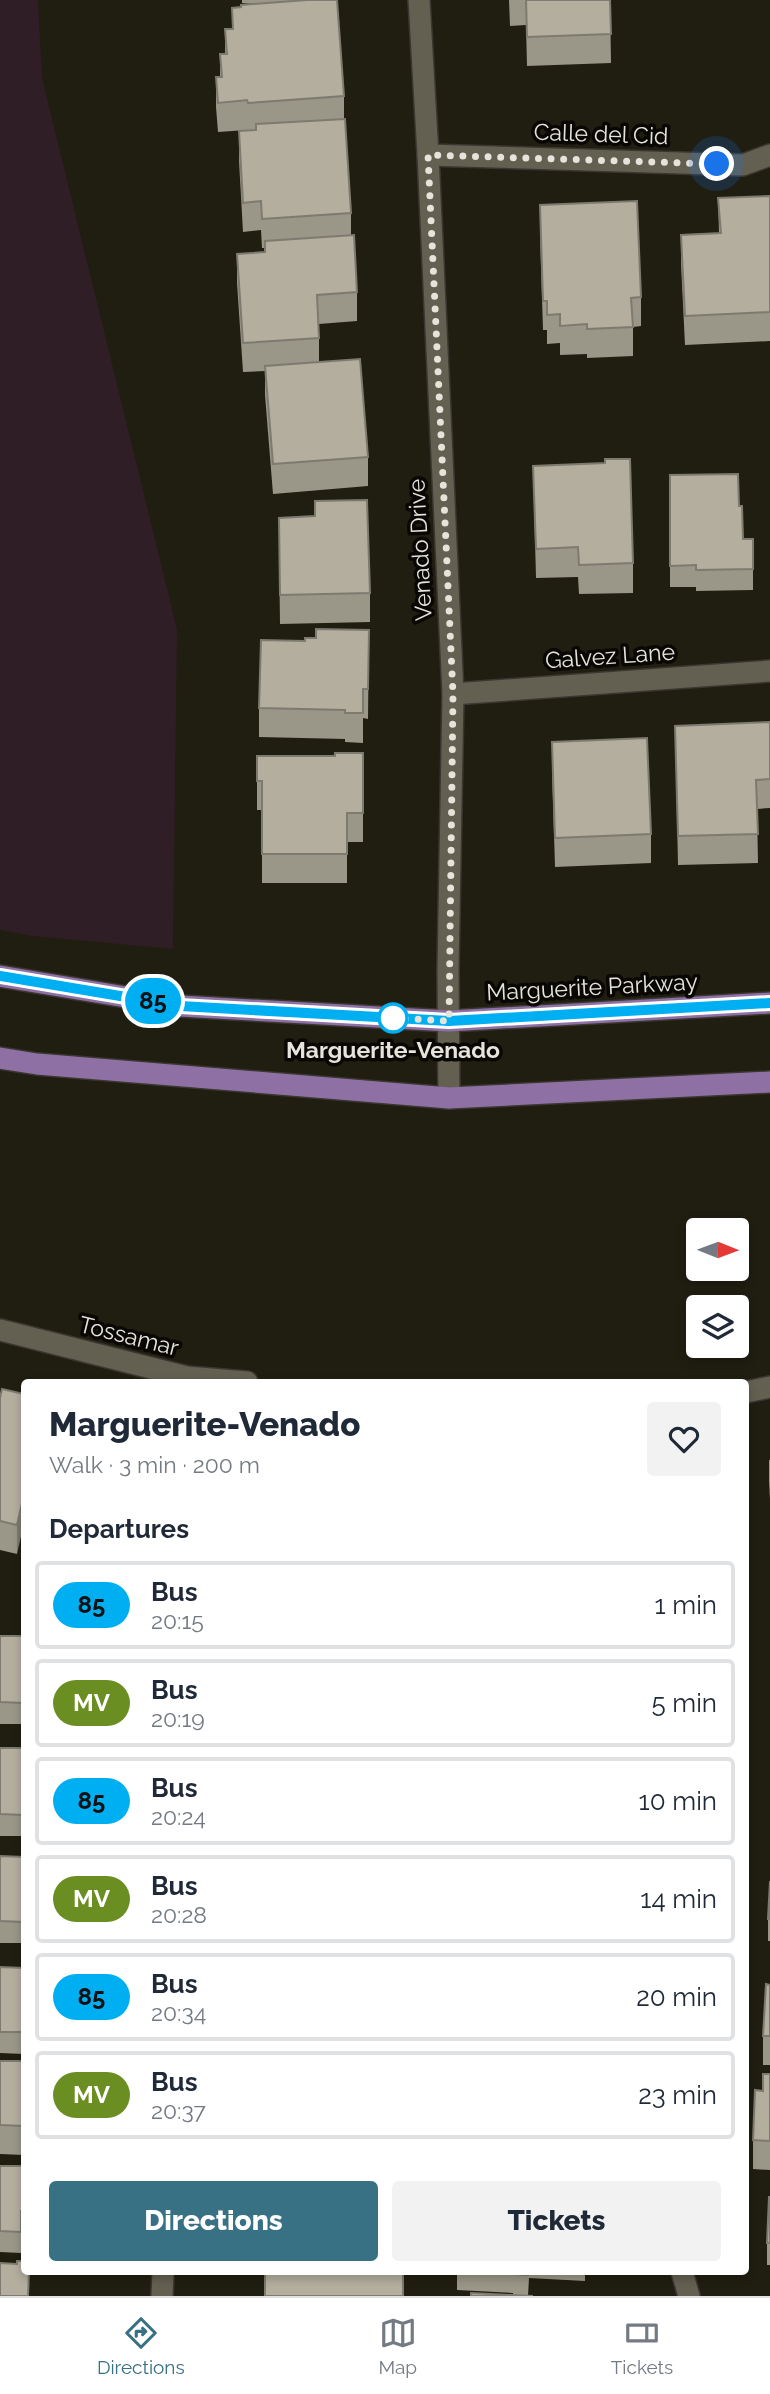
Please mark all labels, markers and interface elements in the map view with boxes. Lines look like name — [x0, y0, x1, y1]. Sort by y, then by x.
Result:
street label: Calle del Cid — [533, 118, 669, 149]
your location — [699, 146, 734, 181]
street label: Venado Drive — [402, 478, 437, 622]
street label: Galvez Lane — [544, 637, 676, 674]
street label: Marguerite Parkway — [486, 967, 698, 1006]
line badge: 85 — [122, 978, 184, 1024]
text: 85 — [139, 986, 167, 1015]
marker: Marguerite-Venado — [378, 1003, 408, 1033]
place label: Marguerite-Venado — [286, 1036, 500, 1063]
north arrow — [686, 1218, 749, 1281]
map controls — [686, 1218, 749, 1358]
button: layers — [686, 1295, 749, 1358]
street label: Tossamar — [77, 1310, 182, 1361]
button: heart — [647, 1402, 721, 1476]
text: Marguerite-Venado — [49, 1405, 360, 1444]
text: Walk · 3 min · 200 m — [49, 1451, 260, 1478]
text: Departures — [49, 1514, 189, 1544]
text: Bus — [151, 1577, 198, 1607]
text: 85 — [78, 1590, 105, 1619]
text: 1 min — [655, 1590, 717, 1620]
text: 20:15 — [151, 1607, 204, 1634]
text: Bus — [151, 1675, 198, 1705]
text: MV — [73, 1688, 110, 1717]
text: 5 min — [651, 1688, 717, 1718]
text: 20:19 — [151, 1705, 205, 1732]
text: Bus — [151, 1773, 198, 1803]
text: 85 — [78, 1786, 105, 1815]
text: 10 min — [639, 1786, 717, 1816]
text: 20:24 — [151, 1803, 206, 1830]
text: Bus — [151, 1871, 198, 1901]
text: MV — [73, 1884, 110, 1913]
text: 14 min — [640, 1884, 717, 1914]
text: 20:28 — [151, 1901, 207, 1928]
text: Bus — [151, 1969, 198, 1999]
text: 85 — [78, 1982, 105, 2011]
text: 20 min — [636, 1982, 717, 2012]
text: 20:34 — [151, 1999, 206, 2026]
text: Bus — [151, 2067, 198, 2097]
text: MV — [73, 2080, 110, 2109]
text: 23 min — [638, 2080, 717, 2110]
text: 20:37 — [151, 2097, 206, 2124]
button: Directions — [49, 2181, 378, 2261]
button: Tickets — [392, 2181, 721, 2261]
tab: Directions — [97, 2314, 185, 2378]
tab: Map — [378, 2314, 417, 2378]
tab: Tickets — [611, 2314, 673, 2378]

